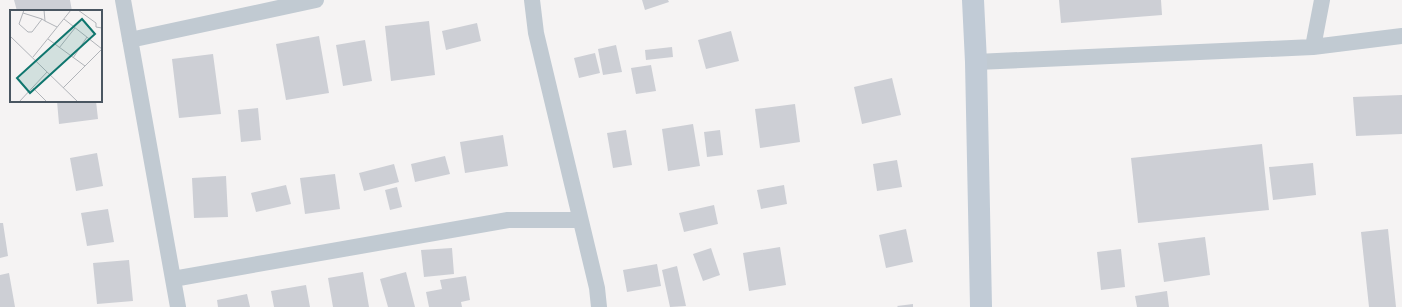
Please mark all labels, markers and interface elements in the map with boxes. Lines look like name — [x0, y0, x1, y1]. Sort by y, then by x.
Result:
inset map — [10, 10, 102, 102]

